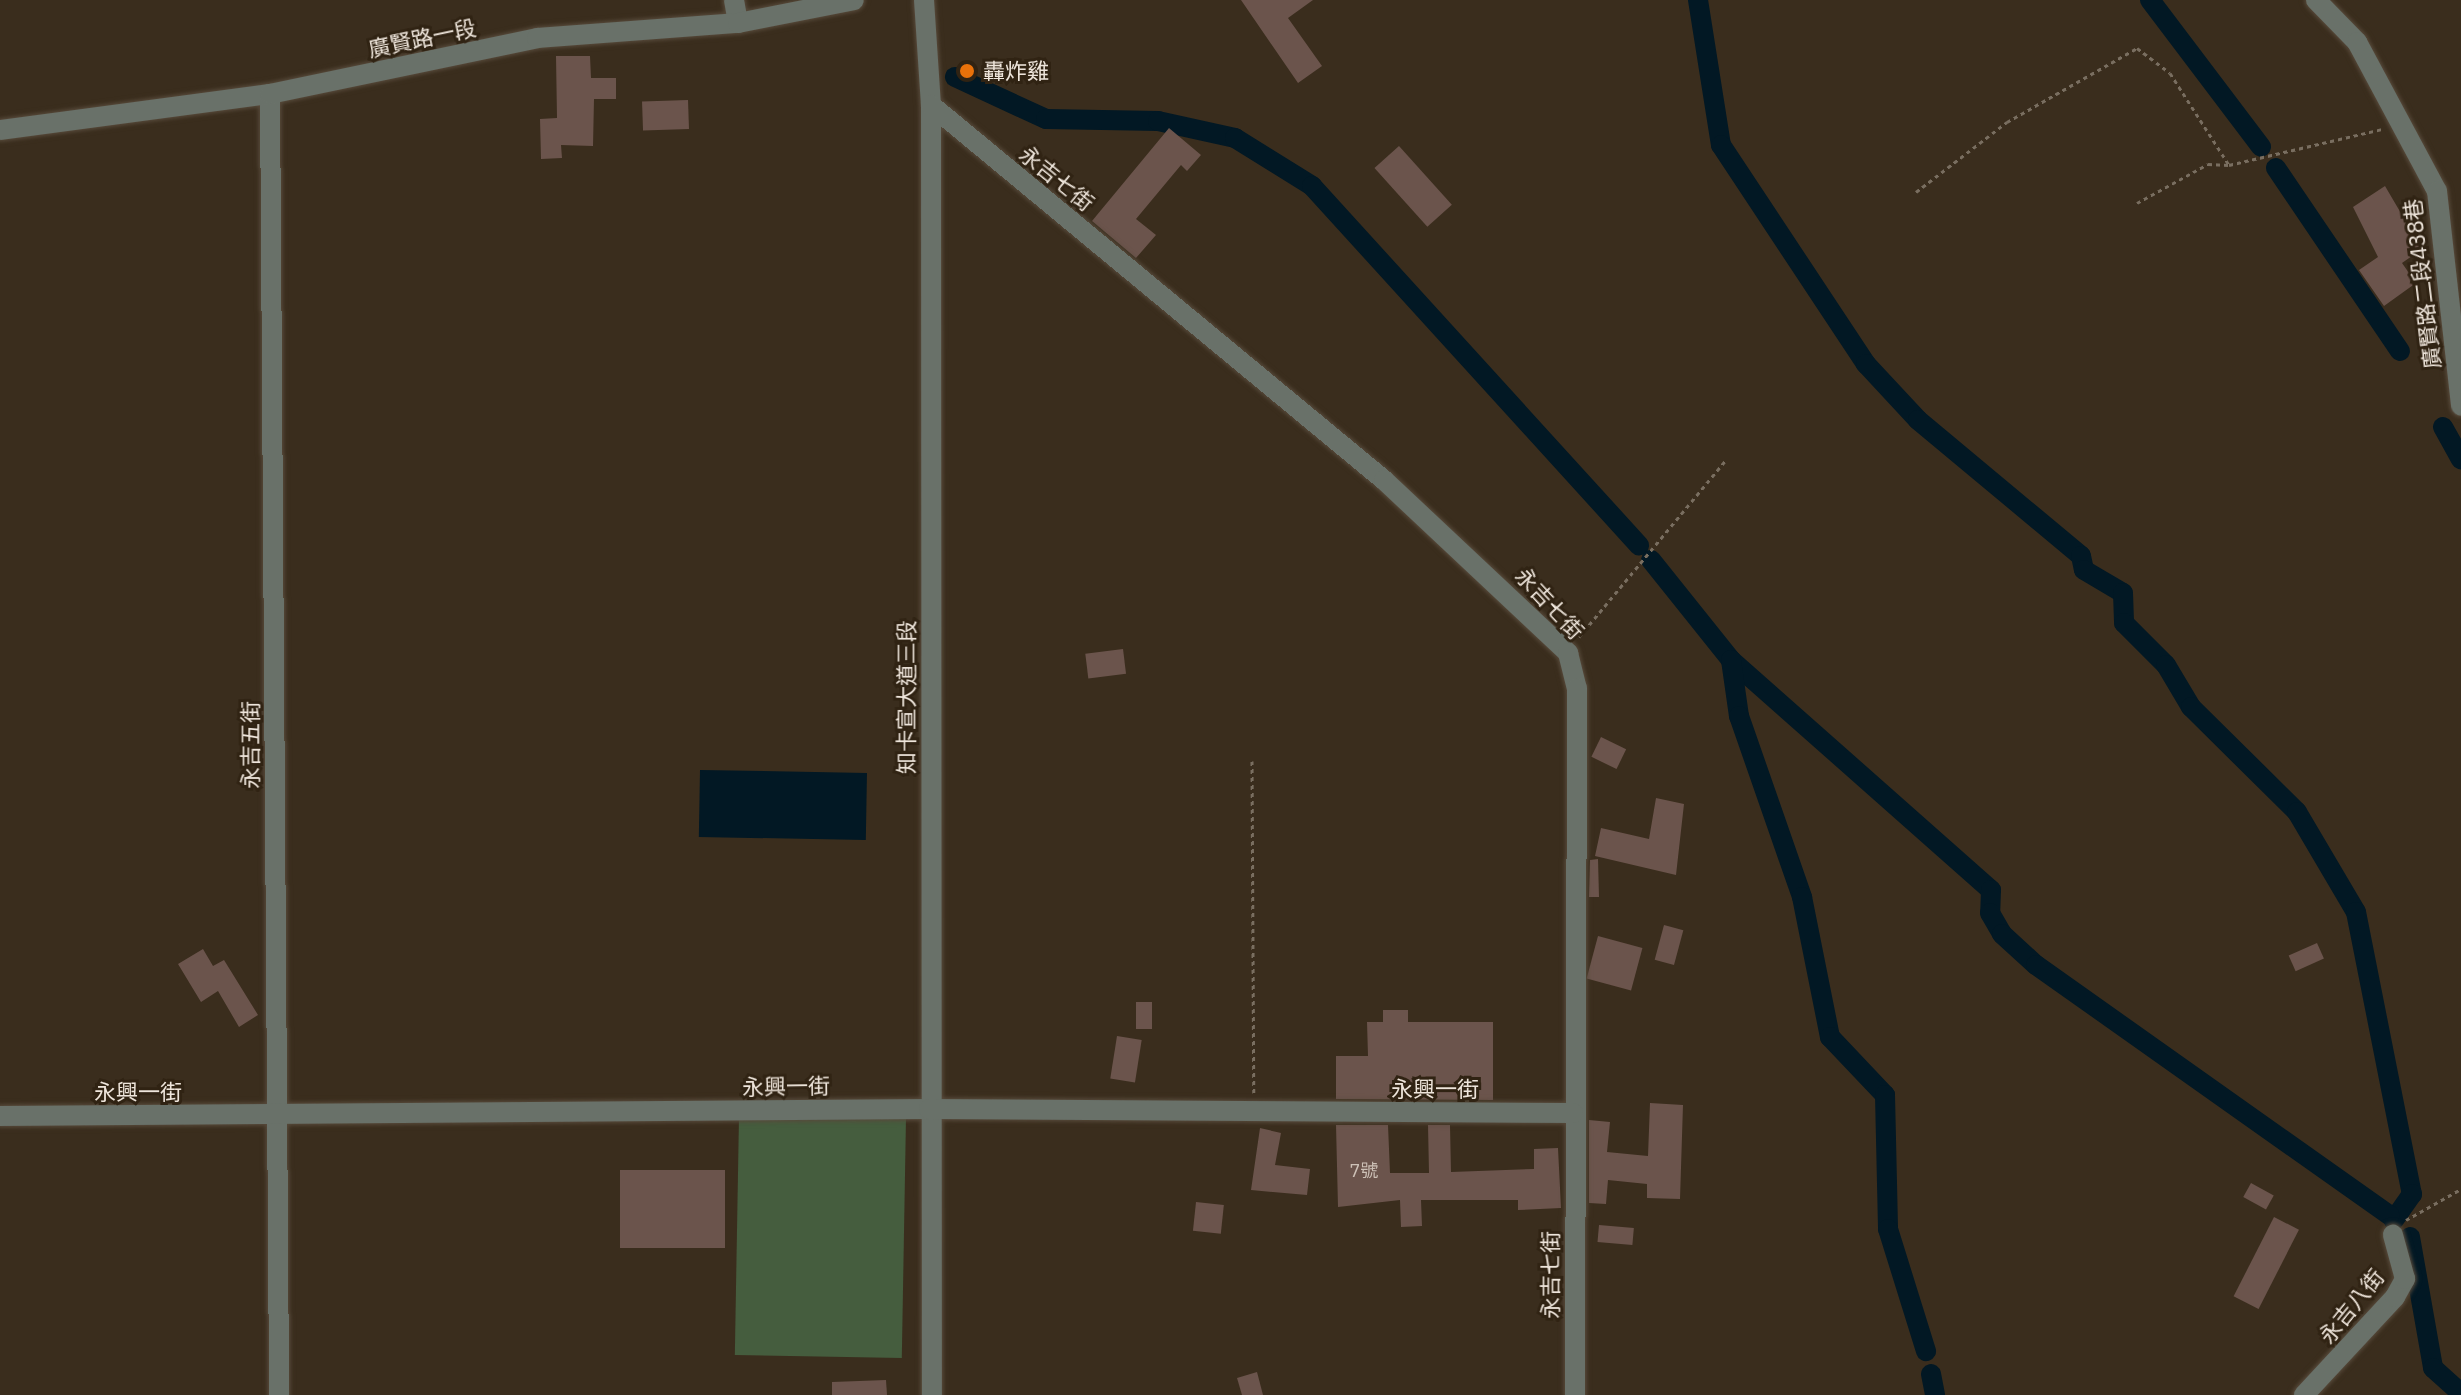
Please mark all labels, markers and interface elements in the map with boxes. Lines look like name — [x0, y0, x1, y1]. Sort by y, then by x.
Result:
street label: 廣賢路一段 — [365, 14, 479, 62]
place label: 轟炸雞 — [983, 58, 1049, 84]
marker: 轟炸雞 — [958, 62, 976, 80]
street label: 永吉七街 — [1014, 140, 1100, 216]
street label: 廣賢路二段438巷 — [2398, 197, 2446, 371]
street label: 永吉七街 — [1510, 562, 1590, 644]
street label: 知卡宣大道三段 — [893, 620, 919, 774]
street label: 永吉五街 — [237, 701, 263, 789]
street label: 永興一街 — [742, 1072, 830, 1100]
street label: 永興一街 — [1391, 1076, 1479, 1102]
street label: 永興一街 — [94, 1079, 182, 1105]
house number: 7號 — [1350, 1160, 1378, 1182]
street label: 永吉七街 — [1537, 1231, 1563, 1319]
street label: 永吉八街 — [2313, 1263, 2389, 1349]

